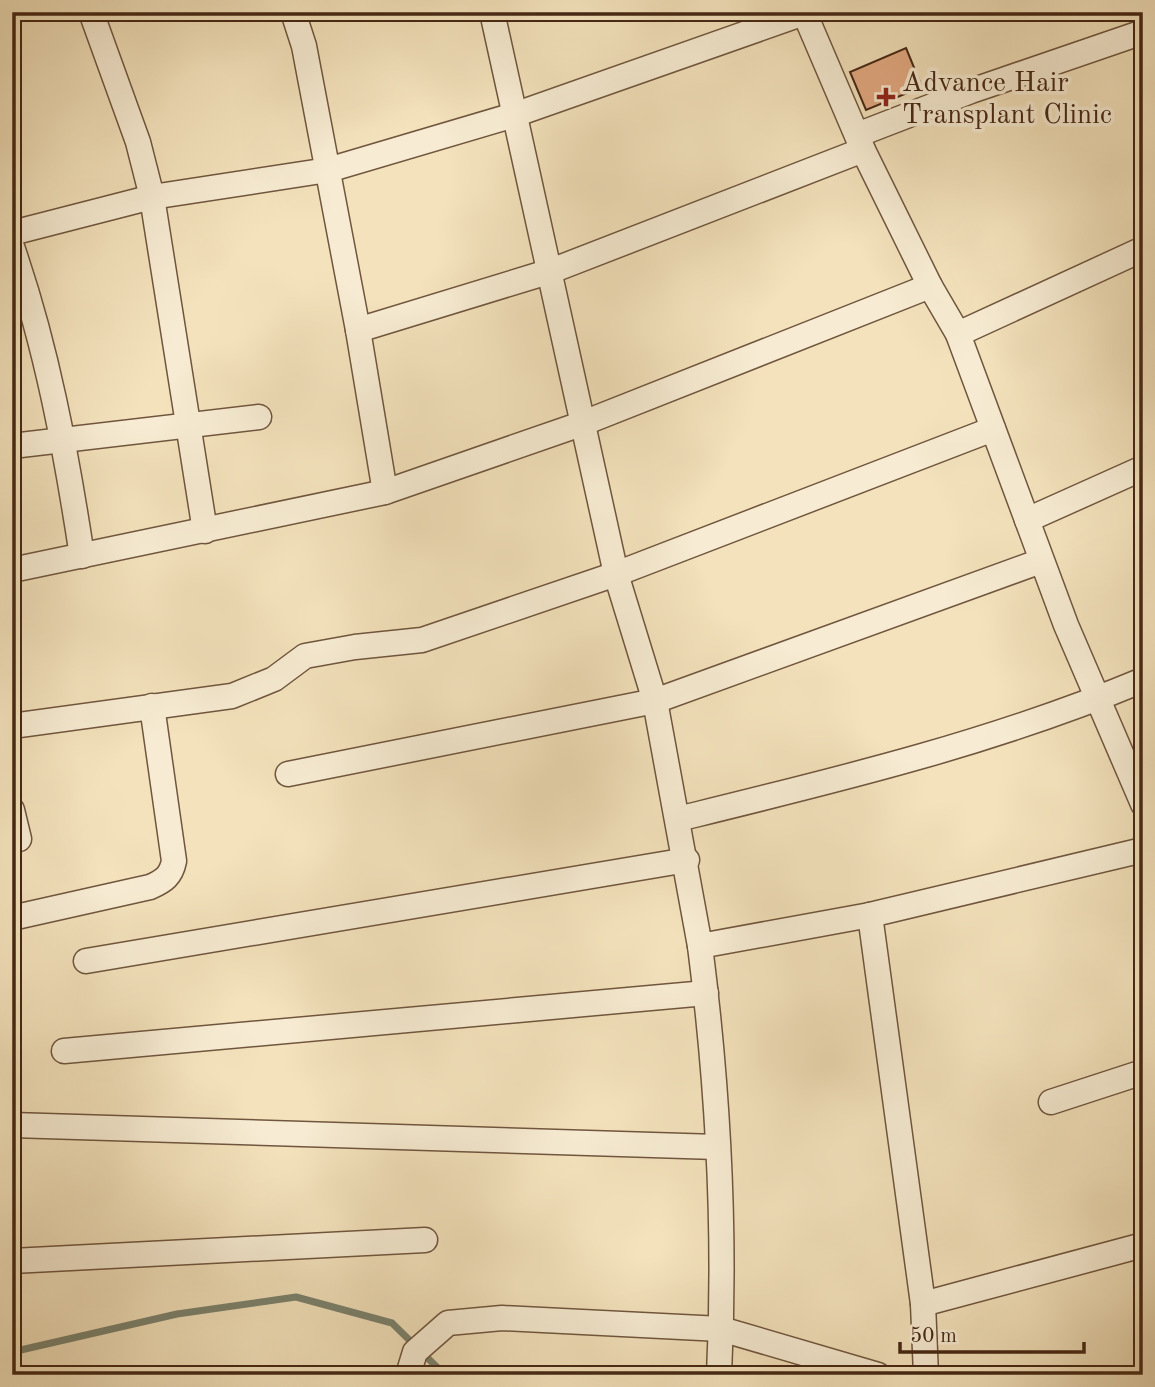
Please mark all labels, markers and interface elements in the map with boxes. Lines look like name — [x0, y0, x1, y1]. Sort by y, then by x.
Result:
place label: Advance Hair Transplant Clinic — [902, 70, 1112, 130]
marker: Advance Hair Transplant Clinic — [876, 87, 896, 107]
scale bar — [900, 1310, 1083, 1354]
text: 50 m — [910, 1326, 957, 1347]

